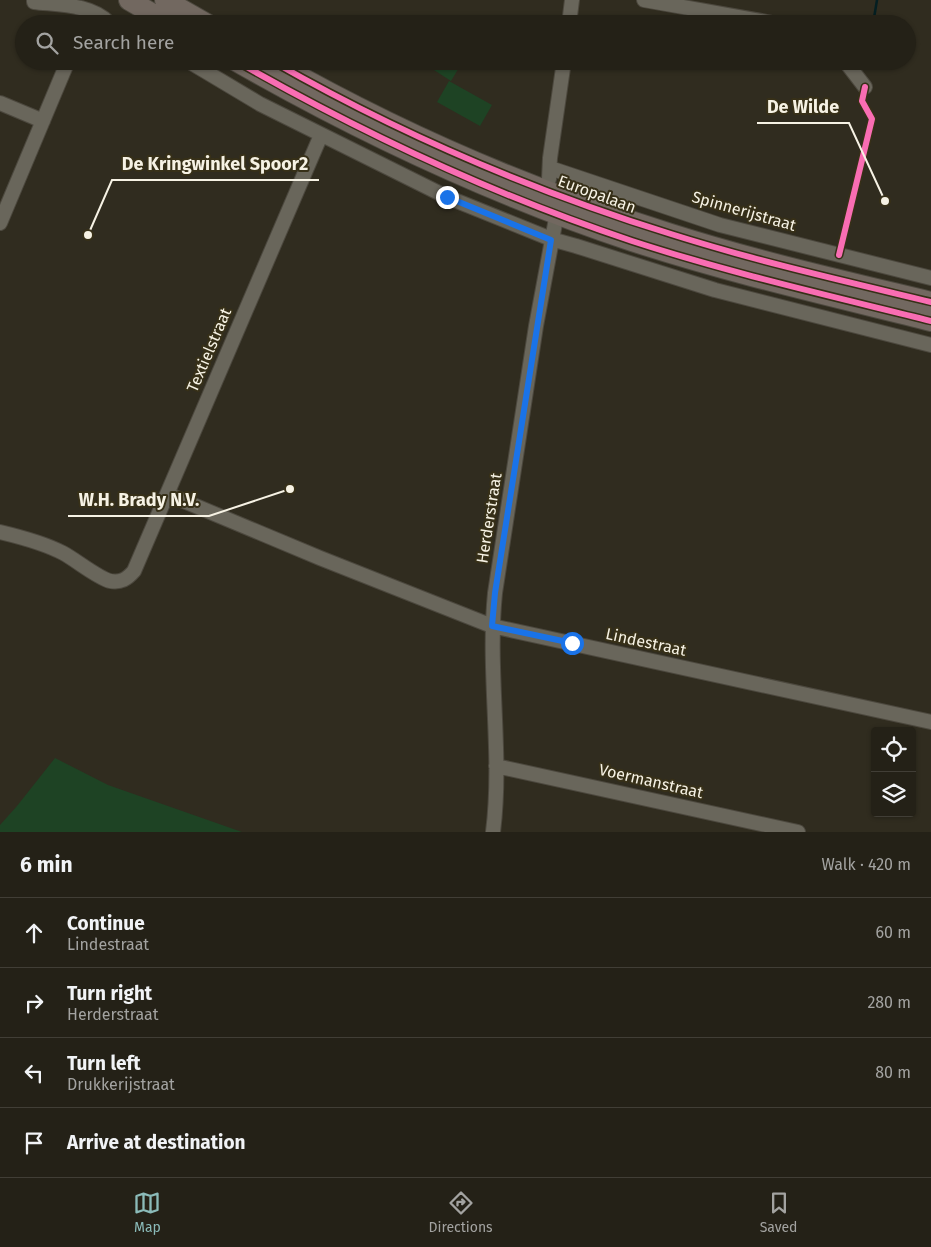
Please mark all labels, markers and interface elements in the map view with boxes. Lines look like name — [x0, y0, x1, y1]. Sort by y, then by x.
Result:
search box — [15, 15, 916, 70]
icon: search — [33, 29, 61, 57]
text: Search here — [73, 31, 174, 54]
callout: De Wilde — [757, 90, 849, 123]
text: De Wilde — [767, 96, 839, 118]
callout: De Kringwinkel Spoor2 — [112, 147, 319, 180]
text: De Kringwinkel Spoor2 — [122, 153, 308, 175]
street label: Europalaan — [555, 171, 639, 217]
route end — [436, 186, 459, 209]
street label: Spinnerijstraat — [690, 187, 798, 235]
street label: Textielstraat — [183, 305, 235, 395]
street label: Herderstraat — [472, 471, 506, 565]
callout: W.H. Brady N.V. — [68, 483, 209, 516]
text: W.H. Brady N.V. — [79, 489, 199, 511]
street label: Lindestraat — [604, 624, 688, 660]
route start — [561, 632, 584, 655]
map controls — [871, 727, 916, 817]
button: locate — [871, 727, 916, 772]
street label: Voermanstraat — [597, 760, 705, 802]
button: layers — [871, 772, 916, 817]
text: 6 min — [20, 852, 73, 878]
text: Walk · 420 m — [822, 855, 911, 874]
text: Continue — [67, 912, 145, 935]
icon: ahead — [20, 919, 48, 947]
text: 60 m — [876, 923, 911, 942]
text: Lindestraat — [67, 935, 149, 954]
text: Turn right — [67, 982, 152, 1005]
icon: right — [20, 989, 48, 1017]
text: 280 m — [867, 993, 911, 1012]
text: Herderstraat — [67, 1005, 159, 1024]
text: Turn left — [67, 1052, 141, 1075]
icon: left — [20, 1059, 48, 1087]
text: 80 m — [875, 1063, 911, 1082]
text: Drukkerijstraat — [67, 1075, 175, 1094]
icon: arrive — [20, 1129, 48, 1157]
text: Arrive at destination — [67, 1131, 246, 1154]
tab: Map — [133, 1189, 161, 1236]
tab: Directions — [428, 1189, 493, 1236]
tab: Saved — [760, 1189, 798, 1236]

